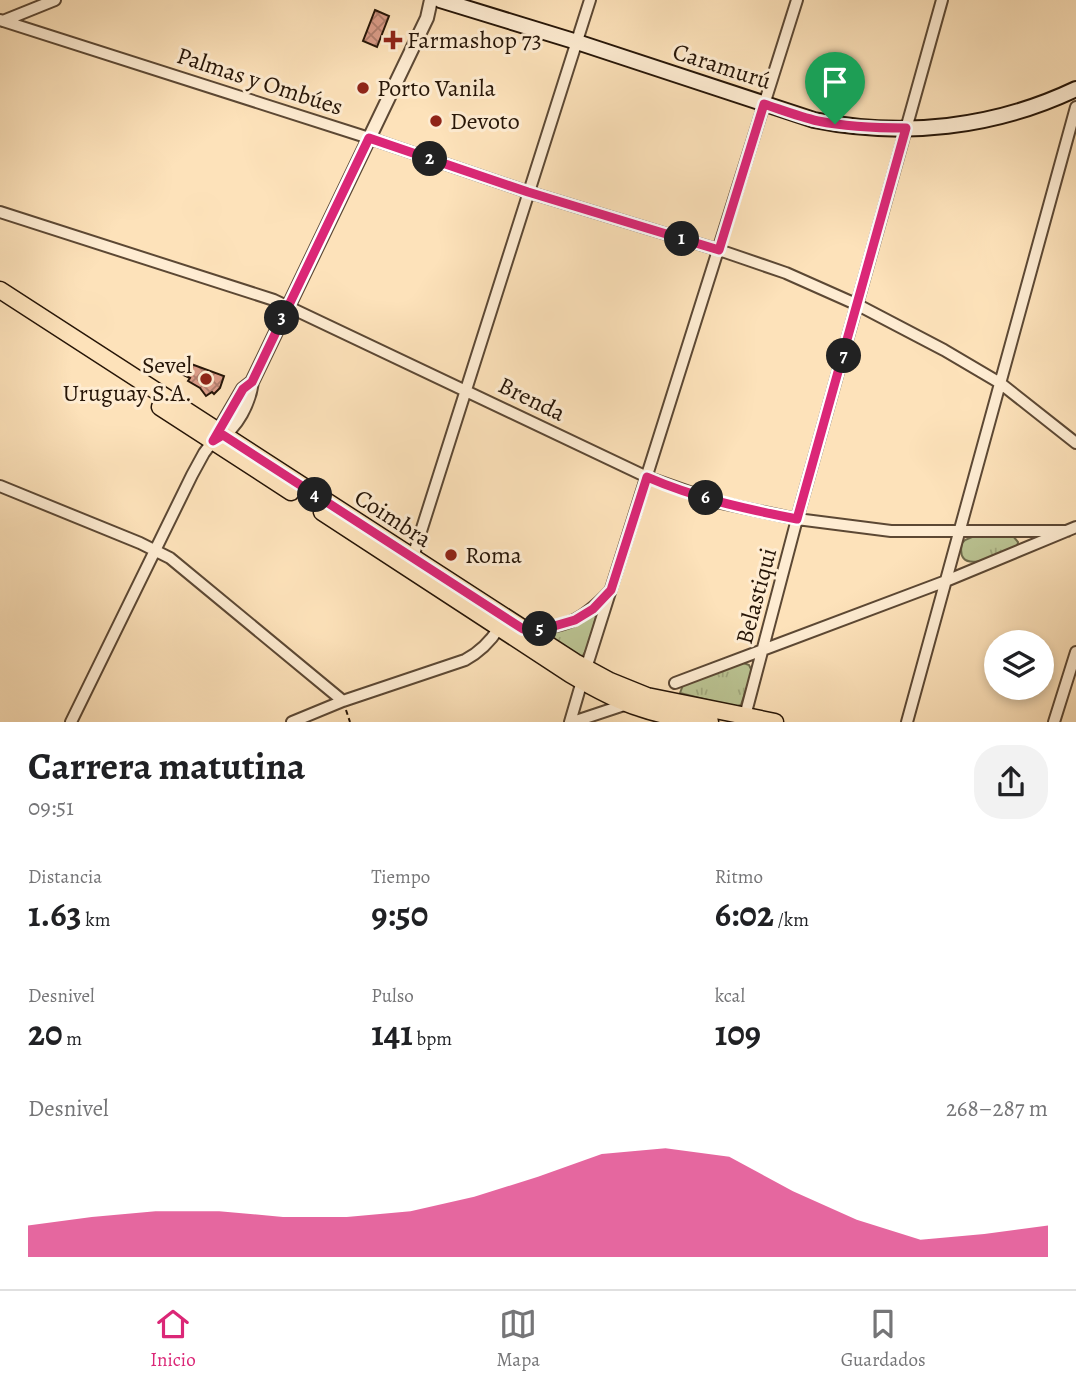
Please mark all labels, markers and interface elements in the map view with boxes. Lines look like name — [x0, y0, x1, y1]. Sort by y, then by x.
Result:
place label: Farmashop 73 — [407, 24, 542, 56]
marker: Farmashop 73 — [385, 32, 401, 48]
street label: Caramurú — [669, 35, 775, 97]
street label: Palmas y Ombúes — [173, 39, 347, 123]
pin — [805, 52, 865, 124]
icon: arrive — [816, 63, 854, 101]
place label: Porto Vanila — [377, 72, 497, 104]
marker: Porto Vanila — [355, 80, 371, 96]
place label: Devoto — [450, 105, 520, 137]
marker: Devoto — [428, 113, 444, 129]
pin: 2 — [412, 142, 448, 176]
text: 2 — [425, 145, 434, 171]
pin: 1 — [664, 222, 700, 256]
text: 1 — [678, 225, 685, 251]
pin: 3 — [264, 300, 300, 336]
text: 3 — [277, 304, 286, 330]
pin: 7 — [826, 338, 862, 374]
text: 7 — [839, 342, 848, 368]
place label: Sevel Uruguay S.A. — [63, 349, 192, 409]
street label: Brenda — [493, 369, 572, 429]
marker: Sevel Uruguay S.A. — [198, 371, 214, 387]
pin: 4 — [298, 477, 332, 512]
pin: 6 — [688, 480, 724, 516]
text: 4 — [310, 481, 319, 507]
street label: Coimbra — [348, 481, 438, 555]
text: 6 — [701, 484, 710, 510]
place label: Roma — [465, 539, 523, 571]
street label: Belastiqui — [728, 544, 784, 648]
marker: Roma — [443, 547, 459, 563]
pin: 5 — [522, 612, 558, 646]
text: 5 — [535, 615, 544, 641]
map controls — [984, 630, 1054, 700]
button: layers — [984, 630, 1054, 700]
text: Carrera matutina — [28, 740, 305, 792]
button: share — [974, 745, 1048, 819]
text: 09:51 — [28, 792, 74, 823]
text: Distancia — [28, 864, 102, 890]
text: Tiempo — [371, 864, 430, 890]
text: Ritmo — [715, 864, 763, 890]
text: 1.63 — [28, 890, 82, 938]
text: 9:50 — [371, 890, 428, 938]
text: 6:02 — [715, 890, 774, 938]
text: km — [82, 907, 111, 933]
text: /km — [774, 907, 809, 933]
text: Desnivel — [28, 983, 95, 1009]
text: Pulso — [371, 983, 414, 1009]
text: kcal — [715, 983, 745, 1009]
text: 20 — [28, 1009, 63, 1057]
text: 141 — [371, 1009, 413, 1057]
text: 109 — [715, 1009, 761, 1057]
text: m — [63, 1026, 82, 1052]
text: bpm — [413, 1026, 452, 1052]
text: Desnivel — [28, 1093, 109, 1124]
text: 268–287 m — [946, 1093, 1048, 1124]
tab: Inicio — [150, 1305, 196, 1373]
tab: Mapa — [496, 1305, 540, 1373]
tab: Guardados — [841, 1305, 926, 1373]

